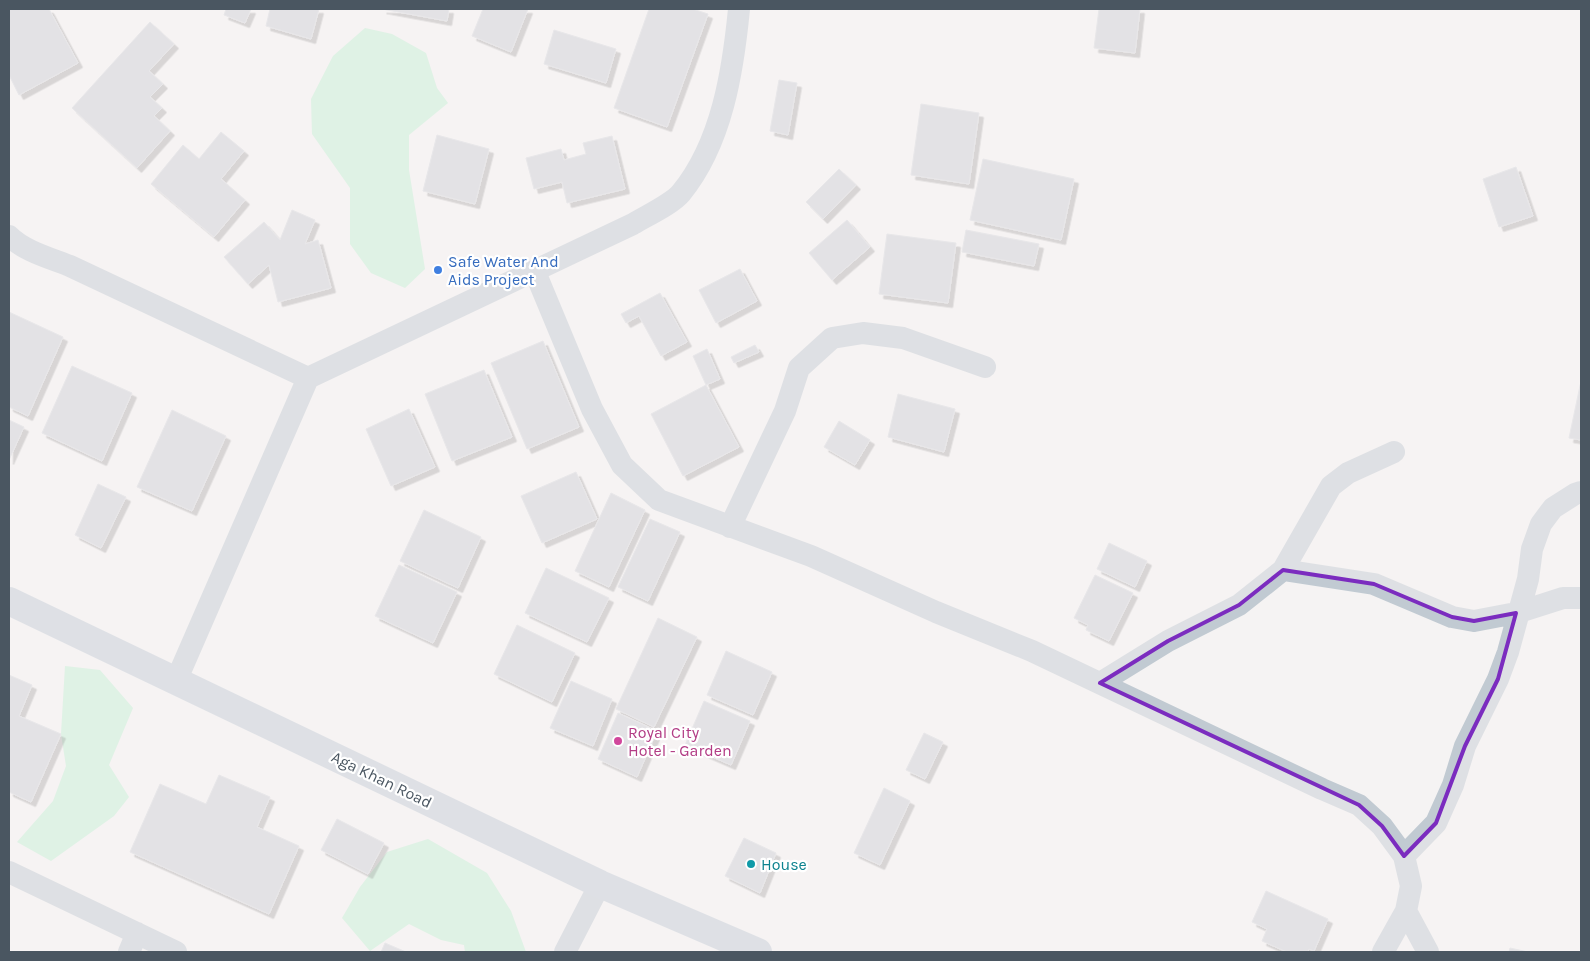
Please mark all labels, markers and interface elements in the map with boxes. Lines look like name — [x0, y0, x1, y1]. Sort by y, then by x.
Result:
place label: Safe Water And Aids Project — [448, 252, 559, 289]
marker: Safe Water And Aids Project — [432, 264, 444, 276]
place label: Royal City Hotel - Garden — [628, 723, 732, 760]
marker: Royal City Hotel - Garden — [612, 735, 624, 747]
street label: Aga Khan Road — [328, 747, 435, 812]
place label: House — [761, 855, 807, 874]
marker: House — [745, 858, 757, 870]

